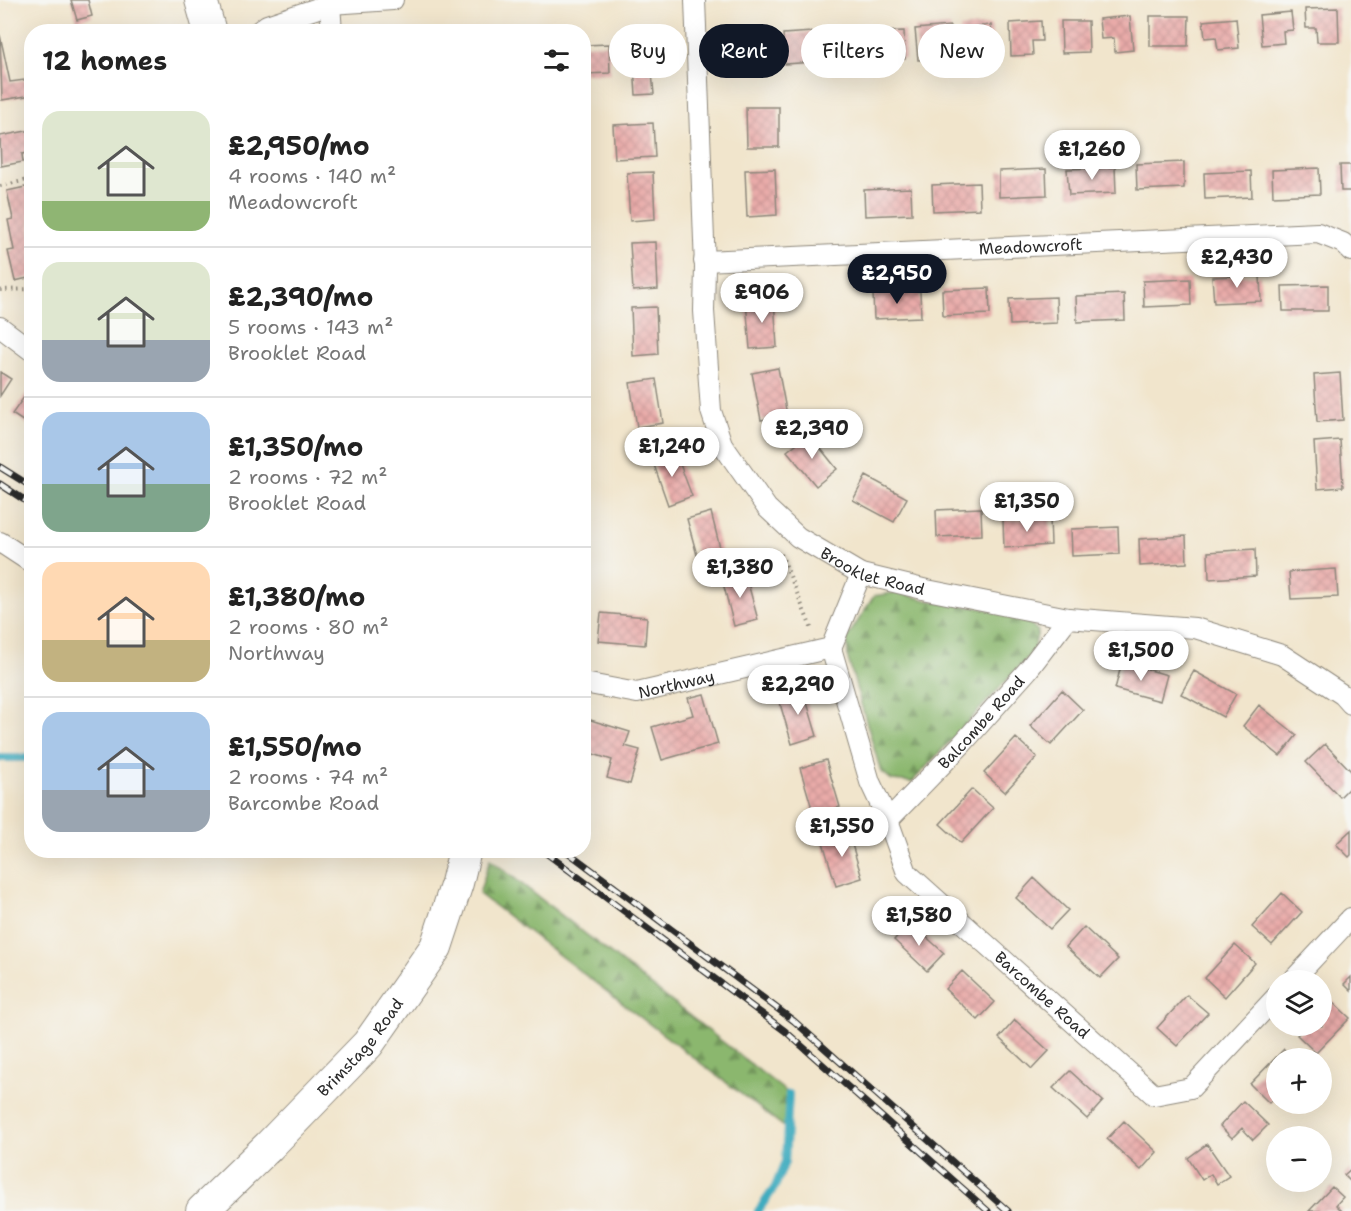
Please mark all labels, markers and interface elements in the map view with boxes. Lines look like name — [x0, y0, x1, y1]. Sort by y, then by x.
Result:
chip: Buy — [609, 24, 687, 78]
chip: Rent — [699, 24, 789, 78]
chip: Filters — [801, 24, 906, 78]
chip: New — [918, 24, 1005, 78]
text: 12 homes — [42, 43, 167, 78]
icon: filters — [540, 44, 573, 77]
text: £2,950/mo — [228, 128, 370, 163]
pin: £1,260 — [1043, 130, 1141, 181]
icon: home — [90, 135, 162, 207]
text: £1,260 — [1058, 136, 1126, 162]
text: 4 rooms · 140 m² — [228, 163, 396, 189]
text: Meadowcroft — [228, 189, 358, 215]
street label: Meadowcroft — [978, 234, 1083, 259]
pin: £2,430 — [1188, 238, 1286, 289]
text: £2,430 — [1201, 244, 1273, 270]
pin: £2,950 — [848, 254, 946, 305]
text: £2,950 — [862, 260, 932, 286]
pin: £906 — [726, 273, 798, 324]
text: £2,390/mo — [228, 279, 373, 314]
text: £906 — [734, 279, 790, 305]
icon: home — [90, 286, 162, 358]
text: 5 rooms · 143 m² — [228, 314, 393, 340]
text: Brooklet Road — [228, 340, 366, 366]
pin: £2,390 — [763, 409, 861, 460]
text: £2,390 — [775, 415, 849, 441]
pin: £1,240 — [623, 427, 721, 478]
text: £1,350/mo — [228, 429, 364, 464]
text: £1,240 — [638, 433, 706, 459]
icon: home — [90, 436, 162, 508]
text: 2 rooms · 72 m² — [228, 464, 387, 490]
pin: £1,350 — [978, 482, 1076, 533]
text: £1,350 — [994, 488, 1060, 514]
text: Brooklet Road — [228, 490, 366, 516]
street label: Brooklet Road — [816, 542, 927, 600]
pin: £1,380 — [691, 548, 789, 599]
text: £1,380 — [706, 554, 774, 580]
text: £1,380/mo — [228, 579, 365, 614]
icon: home — [90, 586, 162, 658]
text: 2 rooms · 80 m² — [228, 614, 389, 640]
pin: £1,500 — [1092, 631, 1190, 682]
text: £1,500 — [1108, 637, 1174, 663]
text: Northway — [228, 640, 325, 666]
street label: Northway — [636, 665, 716, 703]
pin: £2,290 — [749, 665, 847, 716]
text: £2,290 — [761, 671, 835, 697]
street label: Balcombe Road — [933, 671, 1029, 774]
text: £1,550/mo — [228, 729, 362, 764]
icon: home — [90, 736, 162, 808]
text: 2 rooms · 74 m² — [228, 764, 388, 790]
text: Barcombe Road — [228, 790, 379, 816]
pin: £1,550 — [793, 807, 891, 858]
text: £1,550 — [809, 813, 875, 839]
pin: £1,580 — [870, 896, 968, 947]
text: £1,580 — [886, 902, 952, 928]
street label: Barcombe Road — [990, 947, 1094, 1043]
map controls — [1266, 970, 1332, 1192]
button: layers — [1266, 970, 1332, 1036]
street label: Brimstage Road — [313, 994, 408, 1101]
button: + — [1266, 1048, 1332, 1114]
button: − — [1266, 1126, 1332, 1192]

